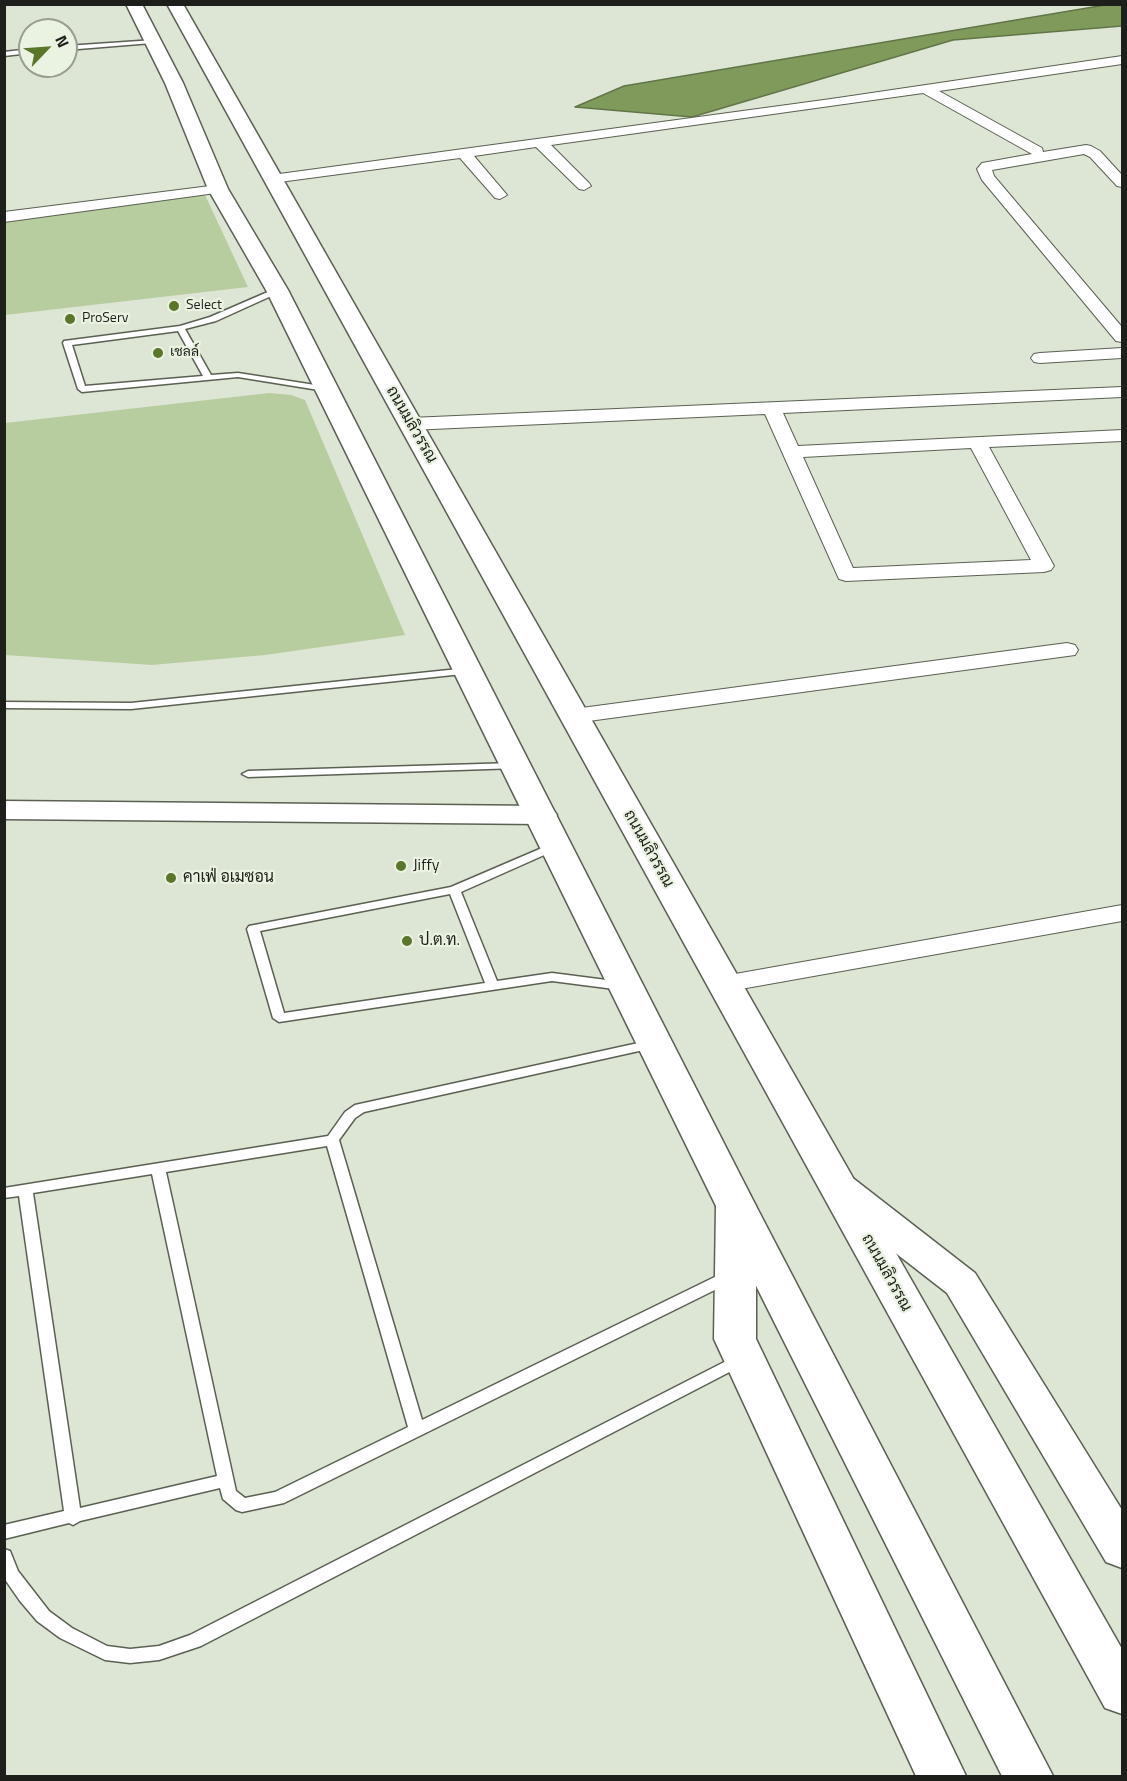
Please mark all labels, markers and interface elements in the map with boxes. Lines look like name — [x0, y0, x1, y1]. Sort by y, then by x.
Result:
north arrow — [18, 18, 78, 78]
text: N — [49, 31, 76, 51]
place label: Select — [186, 298, 222, 314]
marker: Select — [167, 299, 181, 313]
place label: ProServ — [82, 311, 129, 327]
marker: ProServ — [63, 312, 77, 326]
place label: เชลล์ — [170, 345, 199, 361]
marker: เชลล์ — [151, 346, 165, 360]
street label: ถนนมลิวรรณ — [381, 383, 441, 467]
street label: ถนนมลิวรรณ — [619, 807, 677, 891]
place label: Jiffy — [413, 856, 439, 876]
marker: Jiffy — [394, 859, 408, 873]
place label: คาเฟ่ อเมซอน — [183, 868, 274, 888]
marker: คาเฟ่ อเมซอน — [164, 871, 178, 885]
place label: ป.ต.ท. — [419, 931, 460, 951]
marker: ป.ต.ท. — [400, 934, 414, 948]
street label: ถนนมลิวรรณ — [857, 1231, 915, 1315]

